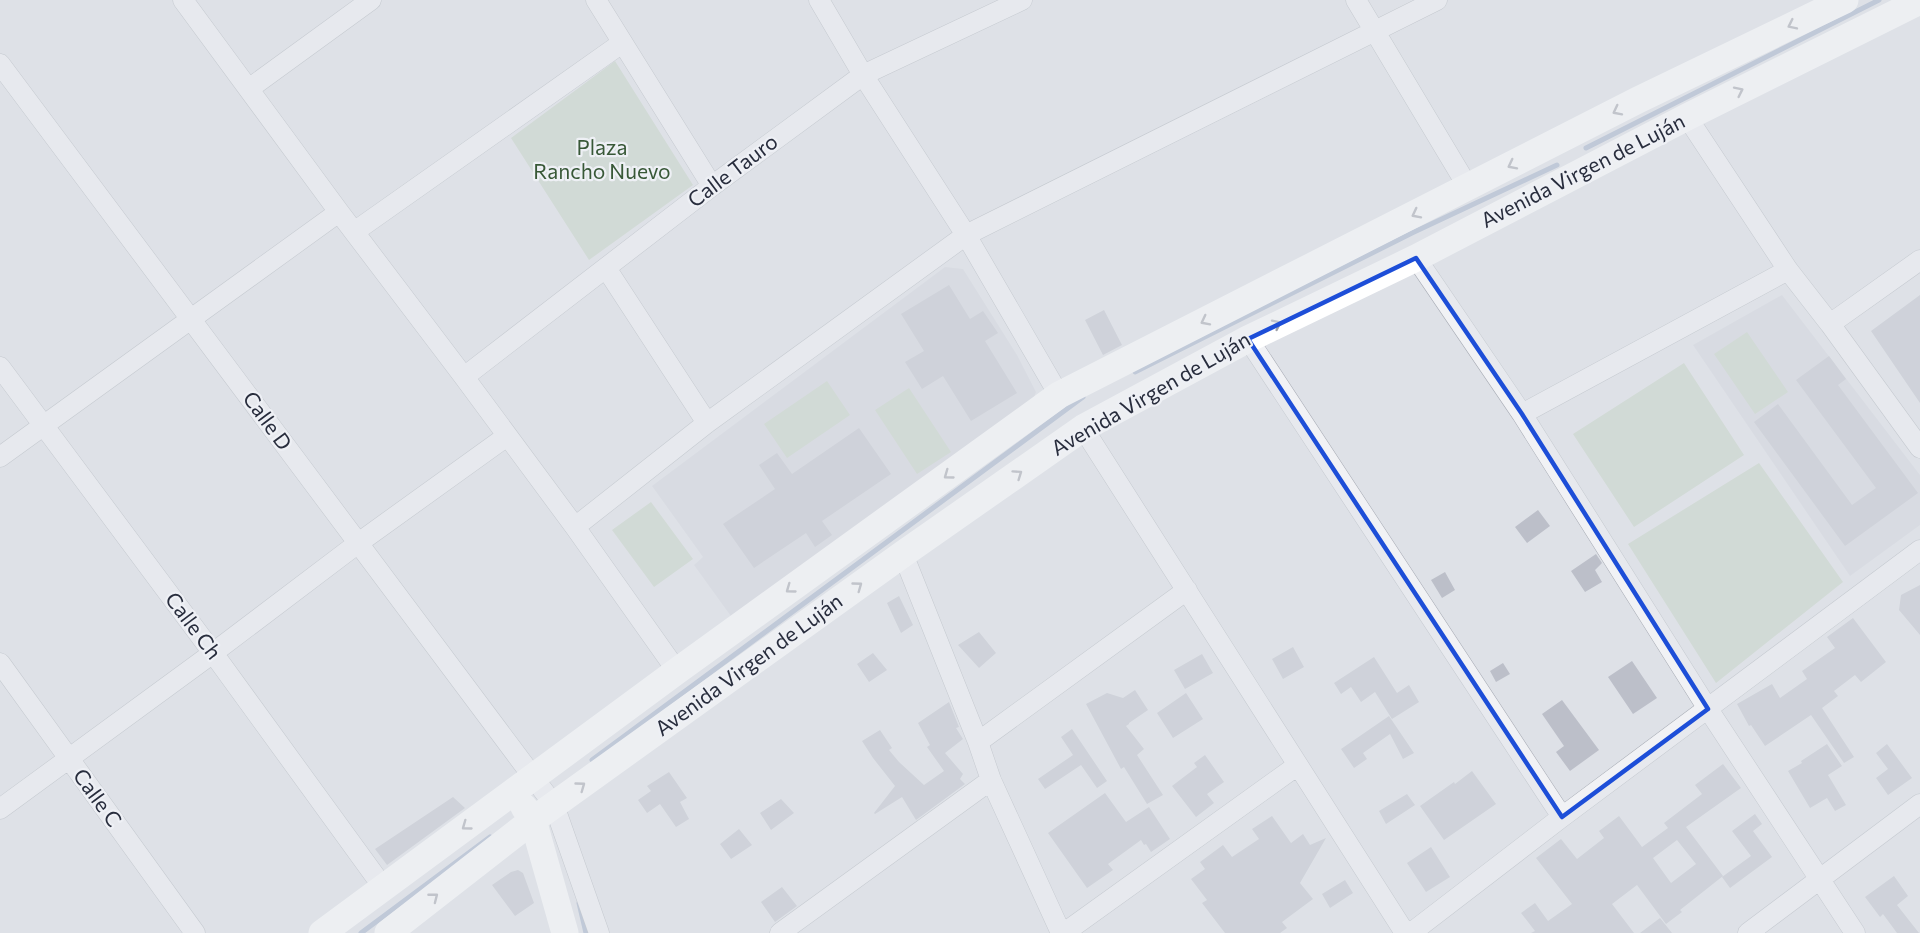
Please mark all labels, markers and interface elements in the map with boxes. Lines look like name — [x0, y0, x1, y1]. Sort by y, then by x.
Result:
one-way arrow — [1788, 18, 1799, 30]
one-way arrow — [1733, 87, 1744, 98]
one-way arrow — [1612, 103, 1623, 115]
street label: Avenida Virgen de Luján — [1476, 107, 1688, 232]
street label: Calle Tauro — [682, 128, 782, 212]
park label: Plaza Rancho Nuevo — [533, 134, 671, 183]
one-way arrow — [1507, 157, 1518, 169]
one-way arrow — [1412, 207, 1422, 218]
one-way arrow — [1200, 314, 1211, 325]
one-way arrow — [1271, 320, 1282, 331]
street label: Avenida Virgen de Luján — [1046, 326, 1254, 460]
street label: Calle D — [239, 386, 298, 454]
one-way arrow — [944, 468, 955, 479]
one-way arrow — [1011, 470, 1022, 481]
one-way arrow — [786, 582, 797, 593]
one-way arrow — [852, 582, 863, 593]
street label: Calle Ch — [161, 587, 228, 664]
street label: Avenida Virgen de Luján — [650, 587, 847, 740]
street label: Calle C — [69, 763, 128, 831]
one-way arrow — [574, 782, 585, 793]
one-way arrow — [462, 819, 473, 830]
one-way arrow — [427, 894, 438, 905]

